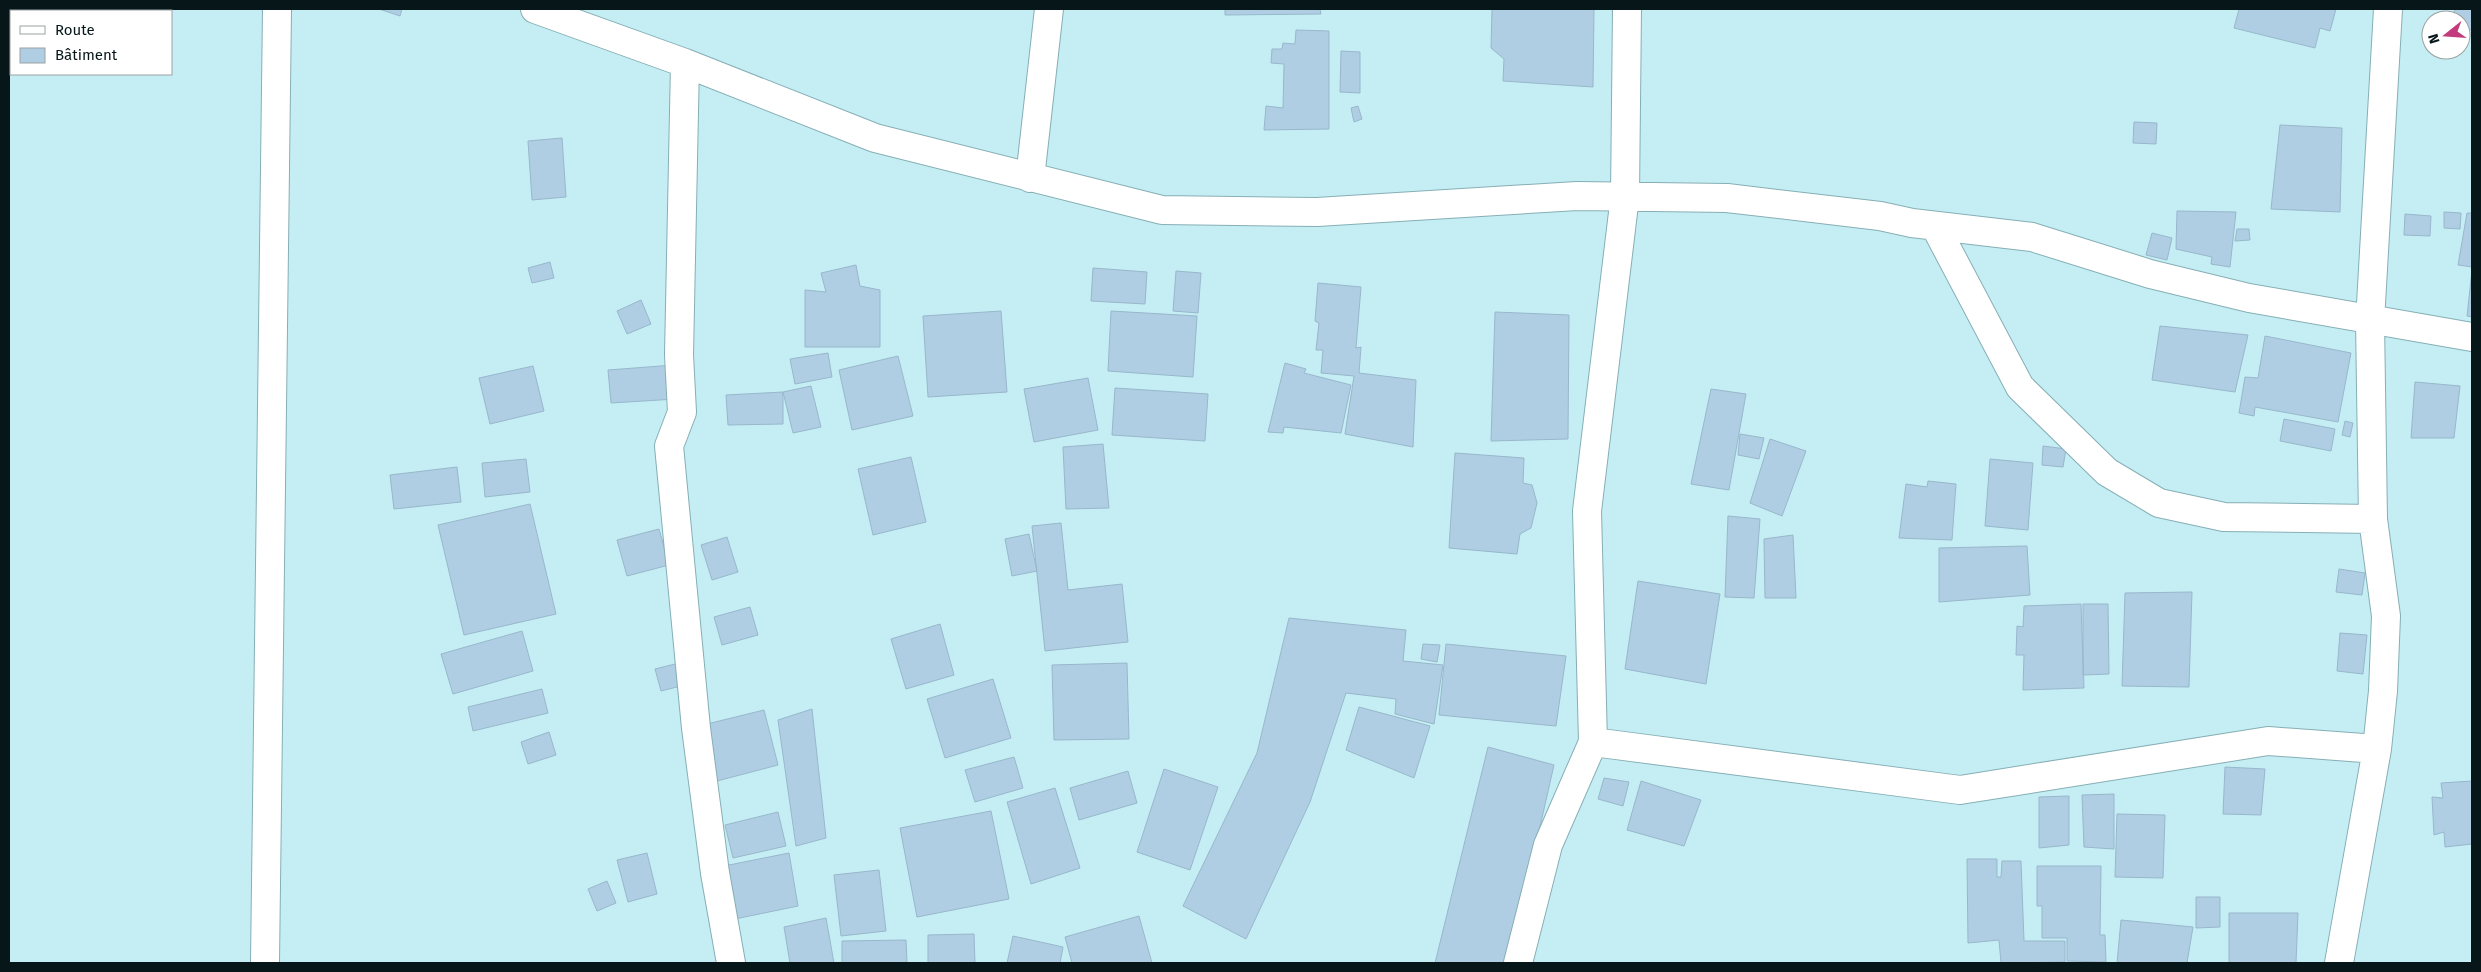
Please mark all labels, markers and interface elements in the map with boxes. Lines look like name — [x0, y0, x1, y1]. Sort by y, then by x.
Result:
legend — [10, 10, 172, 75]
north arrow — [2421, 10, 2471, 60]
text: Route — [55, 21, 95, 39]
text: N — [2425, 32, 2444, 46]
text: Bâtiment — [55, 46, 118, 64]

